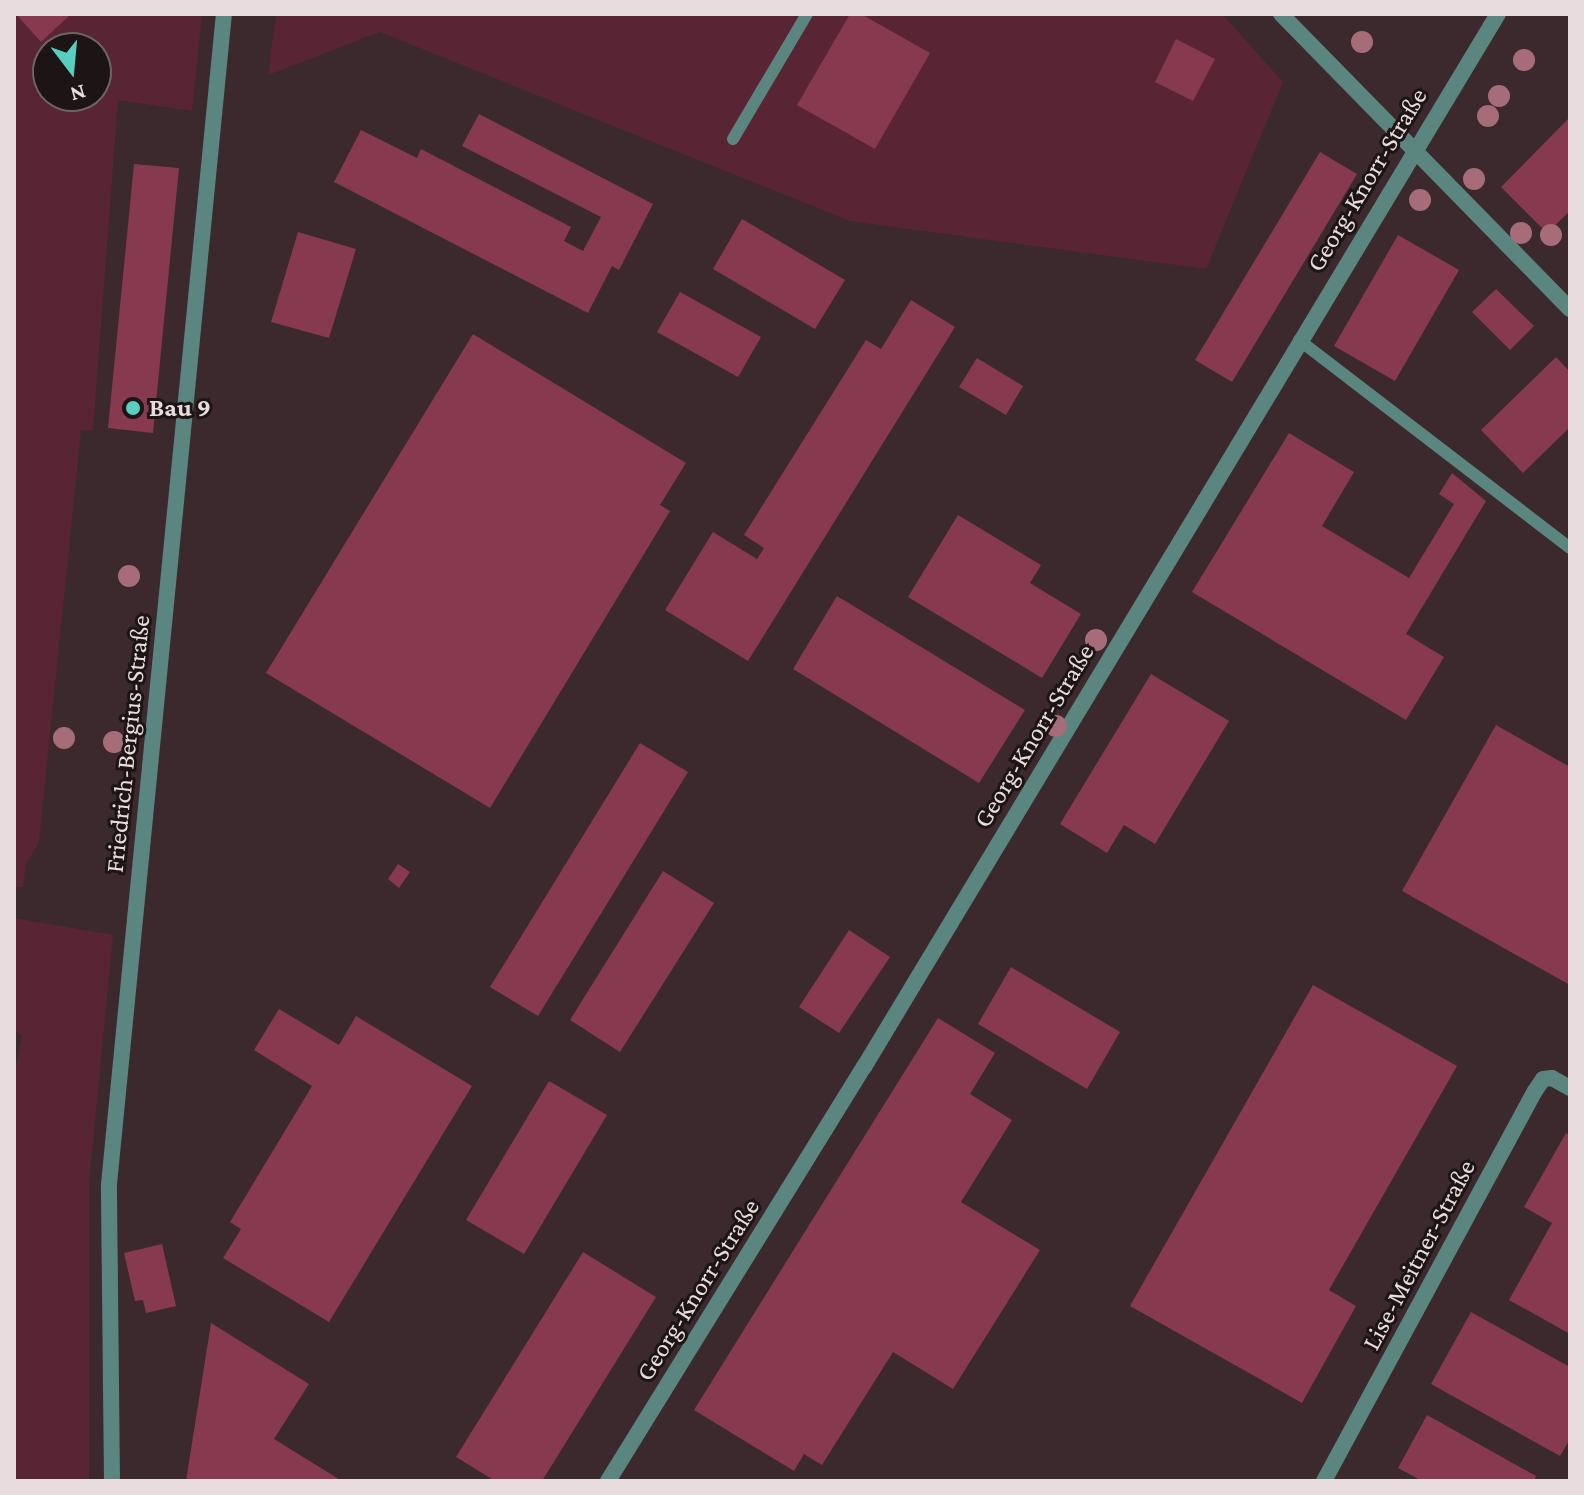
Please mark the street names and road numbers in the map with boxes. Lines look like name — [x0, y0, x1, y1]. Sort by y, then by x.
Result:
street label: Georg-Knorr-Straße — [1300, 83, 1434, 277]
street label: Friedrich-Bergius-Straße — [99, 614, 157, 874]
street label: Georg-Knorr-Straße — [967, 639, 1101, 833]
street label: Lise-Meitner-Straße — [1356, 1154, 1482, 1356]
street label: Georg-Knorr-Straße — [629, 1193, 767, 1387]

